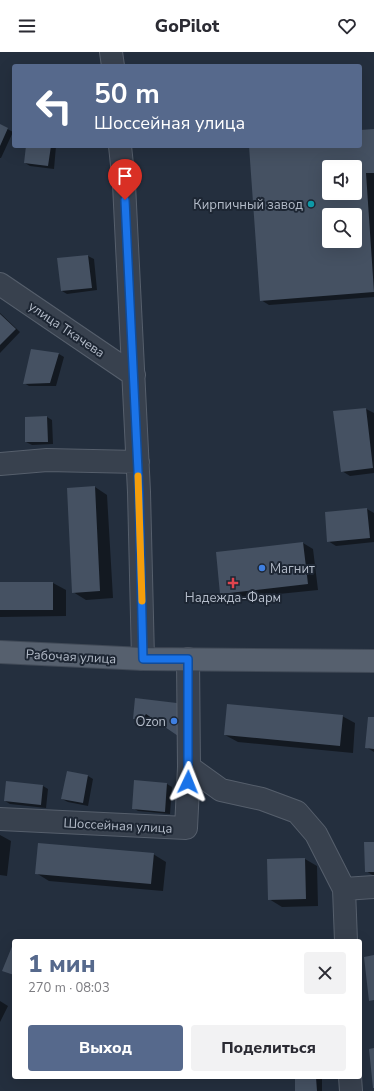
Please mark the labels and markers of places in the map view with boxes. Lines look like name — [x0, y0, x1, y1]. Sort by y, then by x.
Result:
pin — [108, 159, 142, 200]
place label: Кирпичный завод — [193, 196, 303, 214]
marker: Кирпичный завод — [306, 199, 316, 209]
place label: Магнит — [270, 560, 315, 578]
marker: Магнит — [257, 563, 267, 573]
marker: Надежда-Фарм — [228, 578, 238, 588]
place label: Надежда-Фарм — [185, 589, 281, 607]
place label: Ozon — [136, 713, 166, 731]
marker: Ozon — [169, 716, 179, 726]

